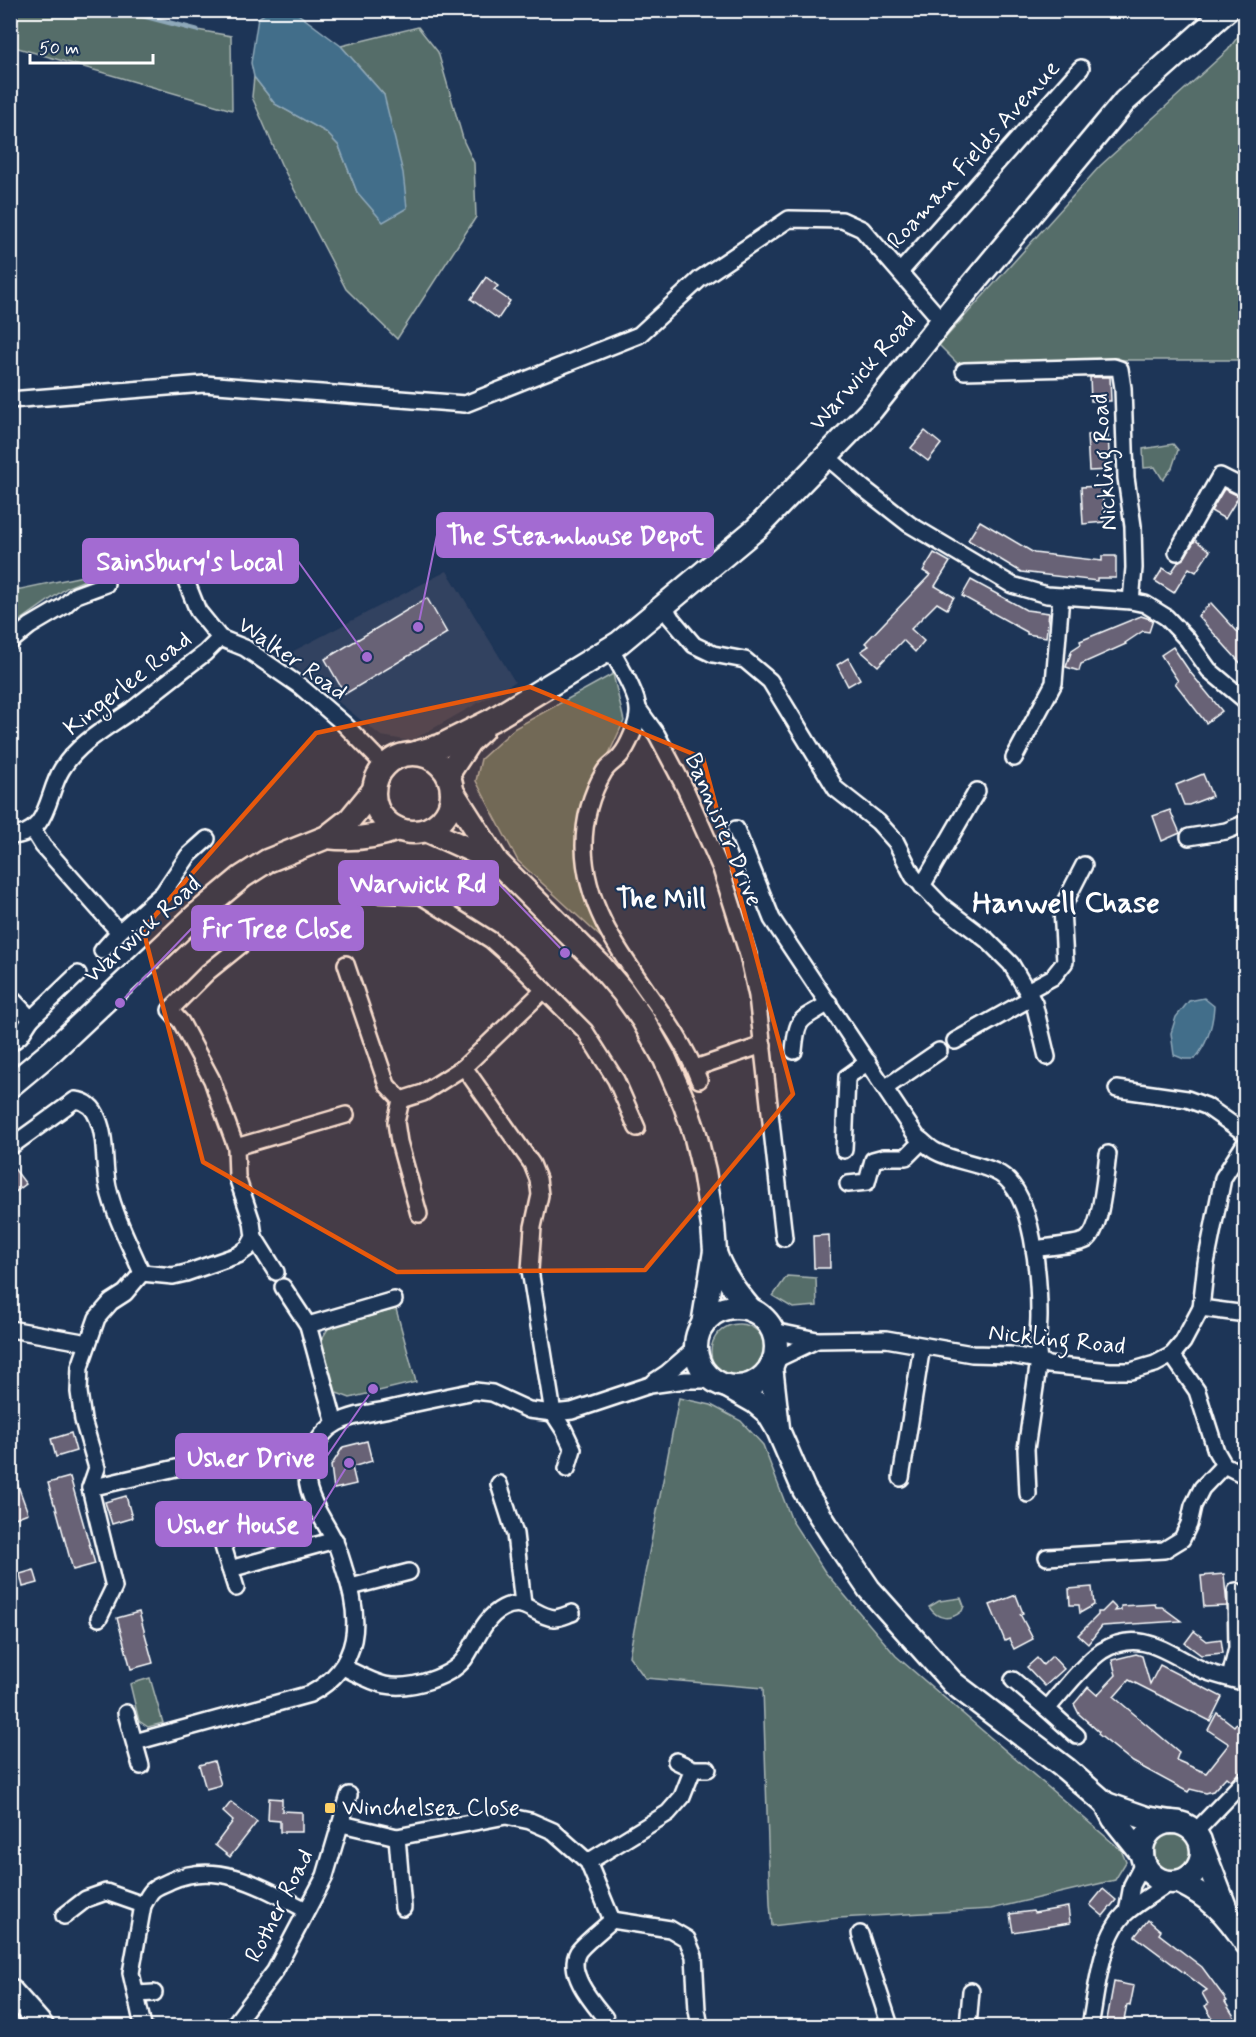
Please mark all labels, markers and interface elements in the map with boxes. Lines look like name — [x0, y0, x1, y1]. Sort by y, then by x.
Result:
scale bar — [30, 27, 153, 65]
text: 50 m — [39, 37, 79, 61]
street label: Roaman Fields Avenue — [881, 54, 1068, 256]
street label: Warwick Road — [803, 306, 923, 438]
street label: Nickling Road — [1085, 392, 1128, 532]
callout: The Steamhouse Depot — [437, 513, 713, 557]
text: The Steamhouse Depot — [446, 520, 704, 554]
callout: Sainsbury's Local — [83, 539, 298, 583]
text: Sainsbury's Local — [96, 546, 284, 580]
street label: Walker Road — [231, 610, 353, 708]
street label: Kingerlee Road — [58, 624, 199, 745]
street label: Bannister Drive — [677, 749, 769, 911]
callout: Warwick Rd — [339, 861, 498, 905]
text: Warwick Rd — [349, 868, 486, 902]
street label: Warwick Road — [78, 869, 208, 991]
district label: The Mill — [616, 882, 706, 917]
district label: Hanwell Chase — [972, 884, 1160, 923]
callout: Fir Tree Close — [192, 906, 363, 950]
text: Fir Tree Close — [202, 913, 353, 947]
street label: Nickling Road — [987, 1317, 1127, 1366]
callout: Usher Drive — [176, 1434, 327, 1478]
text: Usher Drive — [187, 1442, 315, 1476]
callout: Usher House — [156, 1502, 311, 1546]
text: Usher House — [167, 1509, 299, 1543]
place label: Winchelsea Close — [342, 1793, 520, 1824]
marker: Winchelsea Close — [323, 1801, 337, 1815]
street label: Rother Road — [238, 1844, 322, 1968]

